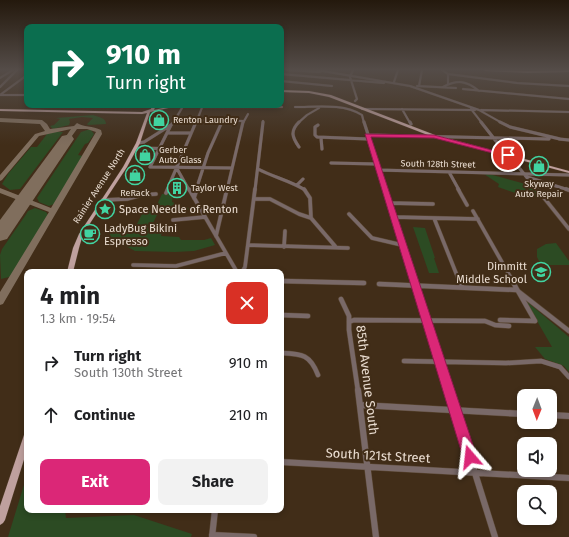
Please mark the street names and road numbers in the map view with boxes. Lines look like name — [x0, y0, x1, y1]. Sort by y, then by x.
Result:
street label: Rainier Avenue North — [71, 147, 127, 225]
street label: South 128th Street — [400, 158, 476, 170]
street label: 85th Avenue South — [353, 324, 382, 436]
street label: South 121st Street — [325, 445, 431, 466]

